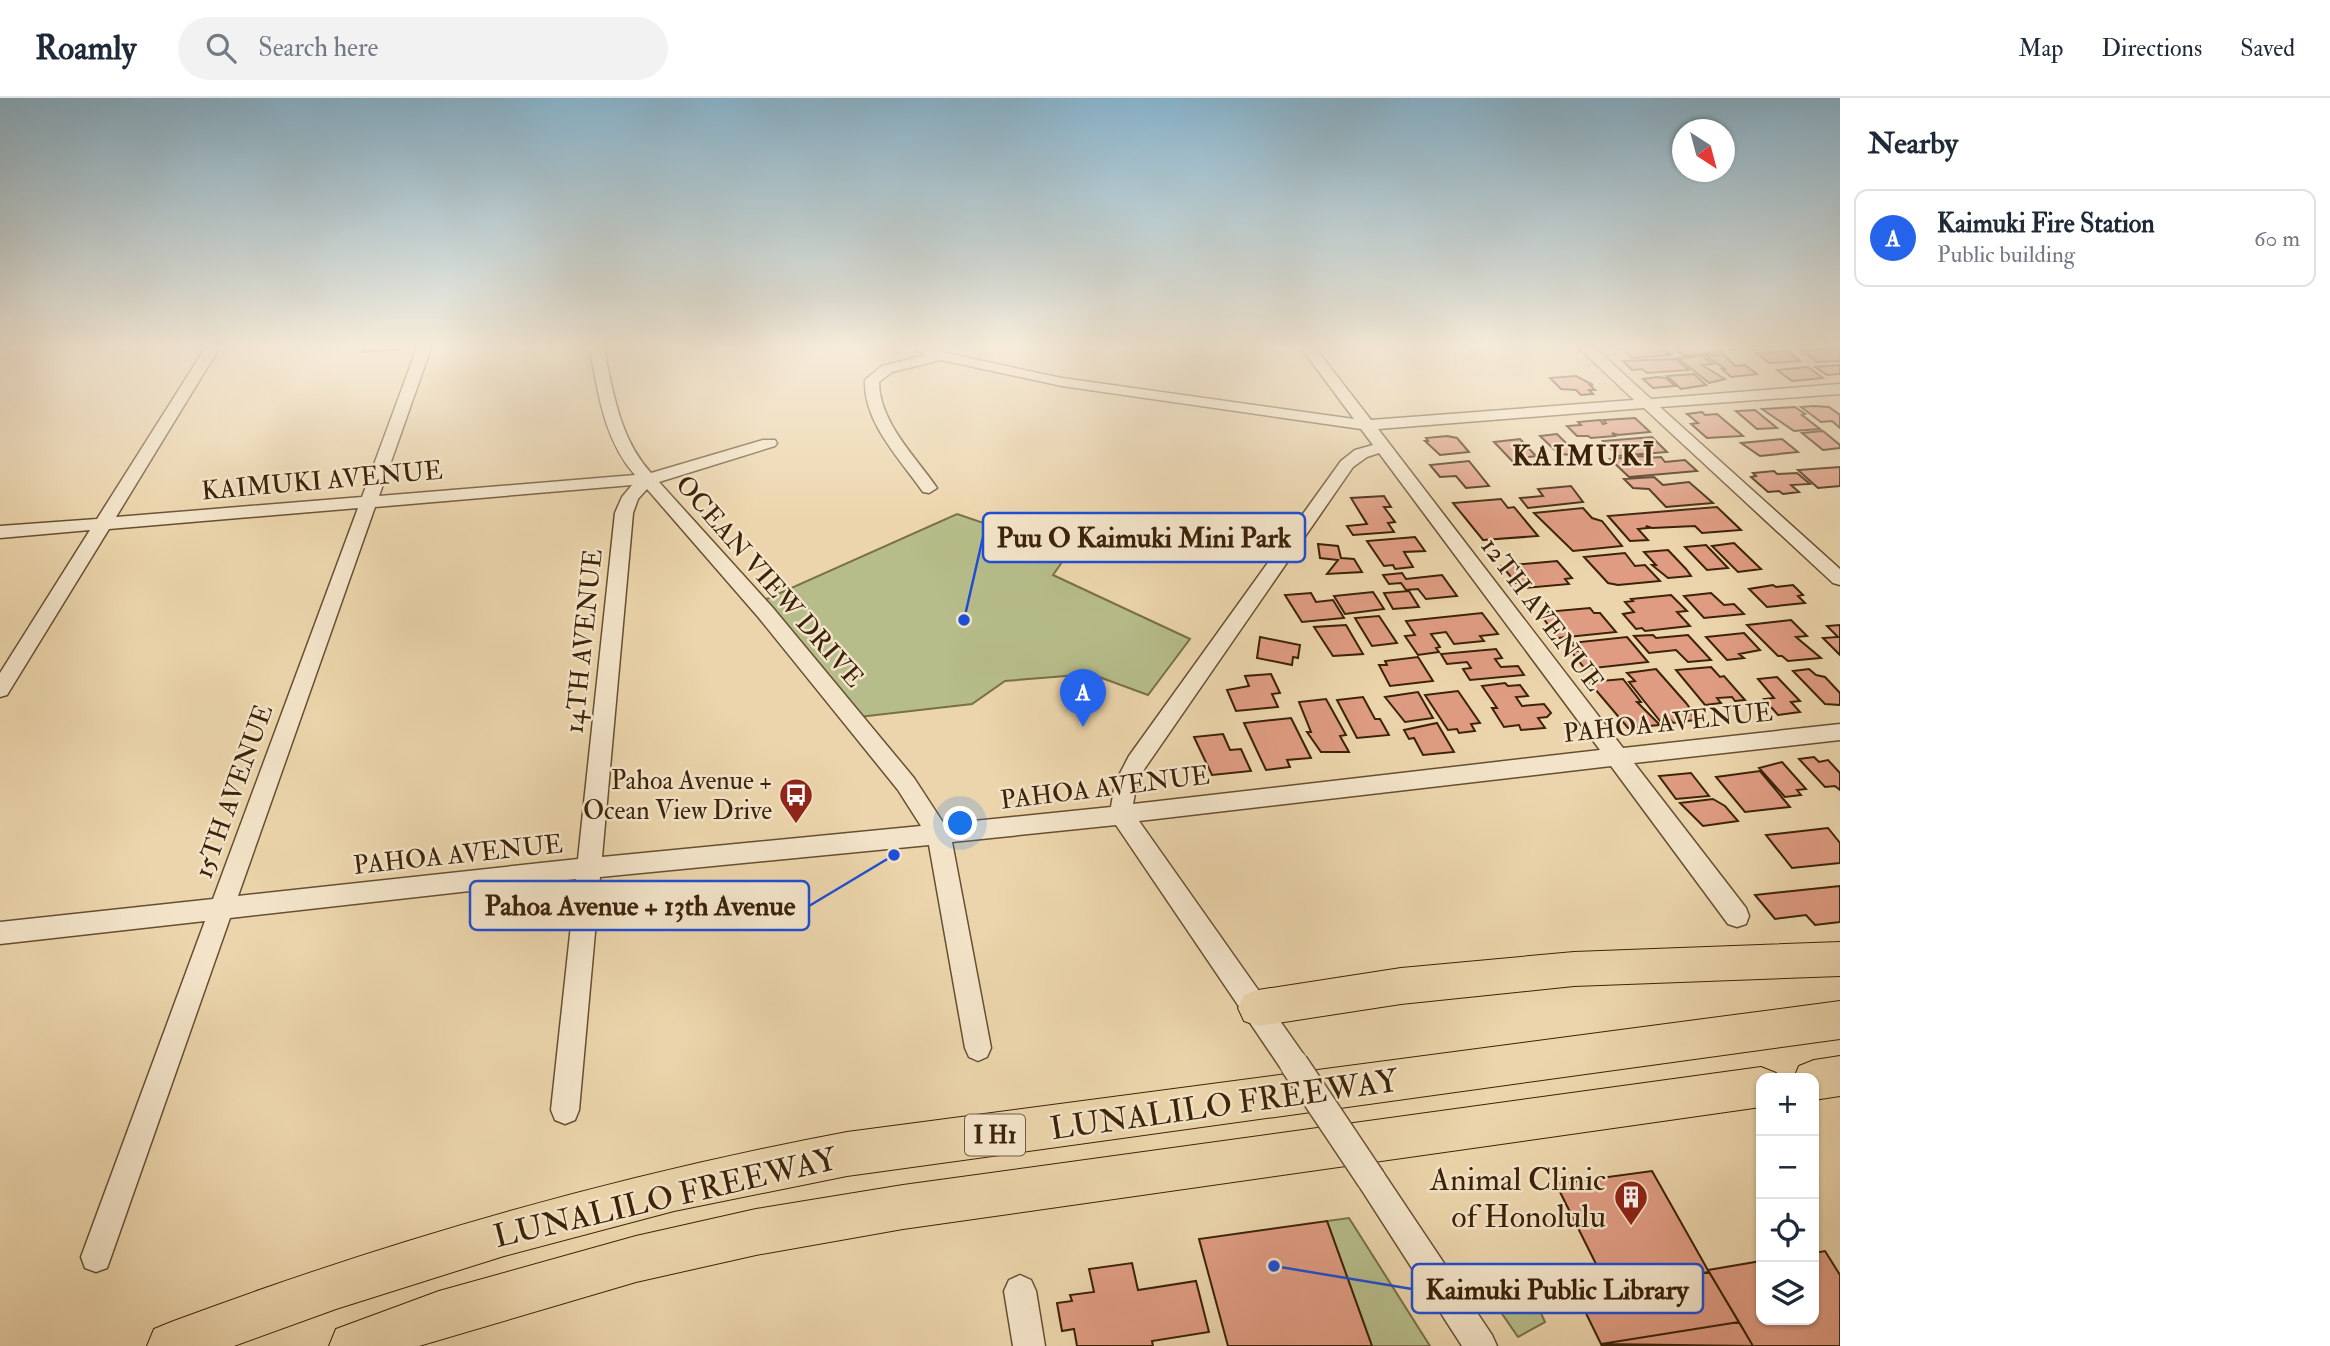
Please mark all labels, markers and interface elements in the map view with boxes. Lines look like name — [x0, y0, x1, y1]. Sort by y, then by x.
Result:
search box — [178, 17, 668, 80]
text: Roamly — [35, 28, 136, 69]
icon: search — [202, 29, 240, 67]
text: Search here — [258, 32, 378, 64]
text: Map — [2018, 33, 2063, 64]
text: Directions — [2101, 33, 2202, 64]
text: Saved — [2240, 33, 2295, 64]
north arrow — [1672, 119, 1735, 182]
text: Nearby — [1868, 125, 1958, 162]
text: Kaimuki Fire Station — [1937, 208, 2155, 240]
text: A — [1886, 224, 1900, 253]
text: 60 m — [2254, 224, 2300, 253]
text: Public building — [1937, 240, 2075, 269]
district label: KAIMUKĪ — [1512, 439, 1656, 474]
street label: KAIMUKI AVENUE — [200, 455, 444, 507]
street label: OCEAN VIEW DRIVE — [668, 469, 870, 694]
callout: Puu O Kaimuki Mini Park — [983, 513, 1305, 562]
text: Puu O Kaimuki Mini Park — [997, 521, 1292, 556]
street label: 12TH AVENUE — [1474, 531, 1610, 698]
street label: 14TH AVENUE — [558, 547, 610, 735]
pin: A — [1060, 669, 1106, 727]
street label: PAHOA AVENUE — [1562, 696, 1775, 750]
street label: 15TH AVENUE — [188, 700, 280, 883]
street label: PAHOA AVENUE — [999, 759, 1212, 817]
place label: Pahoa Avenue + Ocean View Drive — [583, 765, 772, 827]
bus stop icon: Pahoa Avenue + Ocean View Drive — [777, 776, 815, 825]
your location — [943, 806, 977, 840]
street label: PAHOA AVENUE — [352, 828, 565, 882]
callout: Pahoa Avenue + 13th Avenue — [470, 881, 809, 930]
text: Pahoa Avenue + 13th Avenue — [485, 889, 796, 924]
street label: LUNALILO FREEWAY — [1048, 1061, 1402, 1149]
map controls — [1756, 1073, 1819, 1325]
button: + — [1756, 1073, 1819, 1136]
road number: I H1 — [965, 1114, 1025, 1156]
button: − — [1756, 1136, 1819, 1199]
street label: LUNALILO FREEWAY — [490, 1139, 842, 1257]
place label: Animal Clinic of Honolulu — [1429, 1160, 1606, 1237]
building icon: Animal Clinic of Honolulu — [1612, 1178, 1650, 1227]
button: locate — [1756, 1199, 1819, 1262]
button: layers — [1756, 1262, 1819, 1325]
callout: Kaimuki Public Library — [1412, 1264, 1703, 1313]
text: Kaimuki Public Library — [1425, 1273, 1690, 1308]

